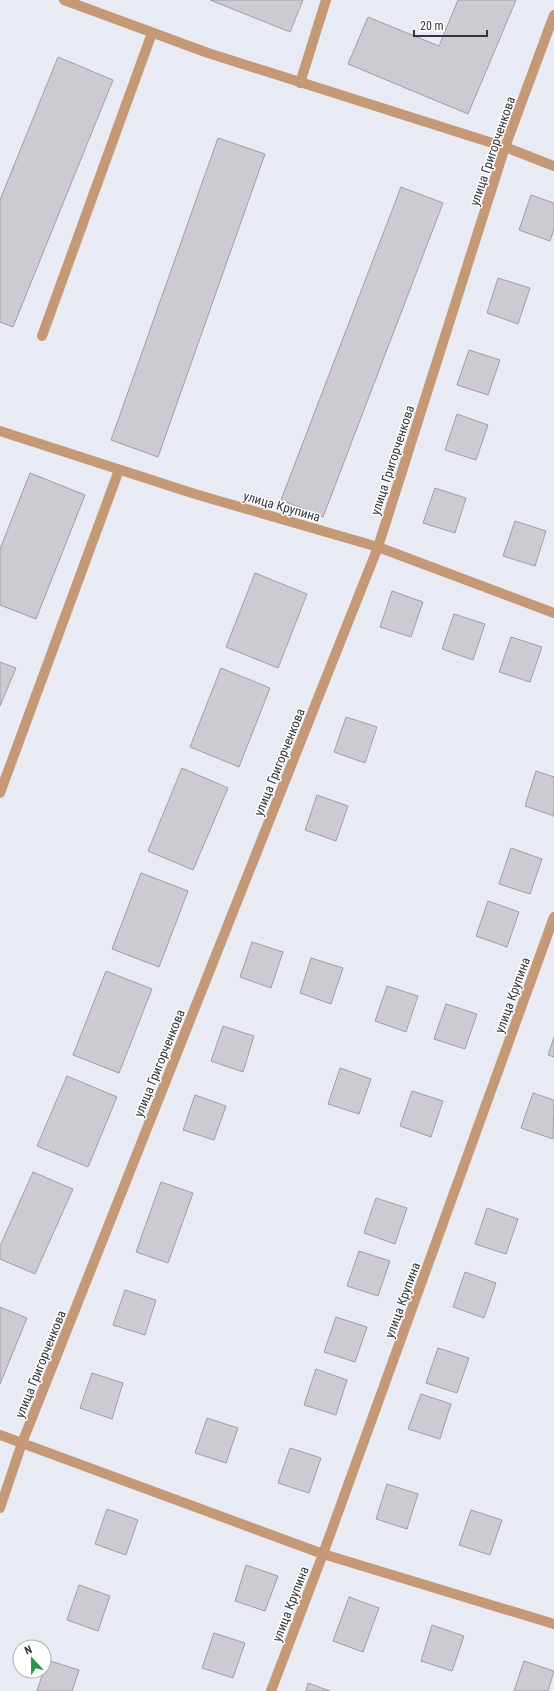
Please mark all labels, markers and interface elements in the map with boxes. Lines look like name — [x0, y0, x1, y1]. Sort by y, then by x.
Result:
scale bar — [414, 12, 487, 38]
text: 20 m — [420, 19, 444, 33]
street label: улица Григорченкова — [467, 95, 518, 208]
street label: улица Григорченкова — [368, 403, 417, 517]
street label: улица Крупина — [242, 488, 322, 525]
street label: улица Григорченкова — [251, 706, 308, 818]
street label: улица Крупина — [492, 955, 533, 1035]
street label: улица Григорченкова — [131, 1007, 188, 1119]
street label: улица Крупина — [382, 1260, 423, 1340]
street label: улица Григорченкова — [12, 1308, 69, 1420]
street label: улица Крупина — [269, 1564, 312, 1644]
north arrow — [12, 1639, 52, 1679]
text: N — [23, 1643, 34, 1657]

